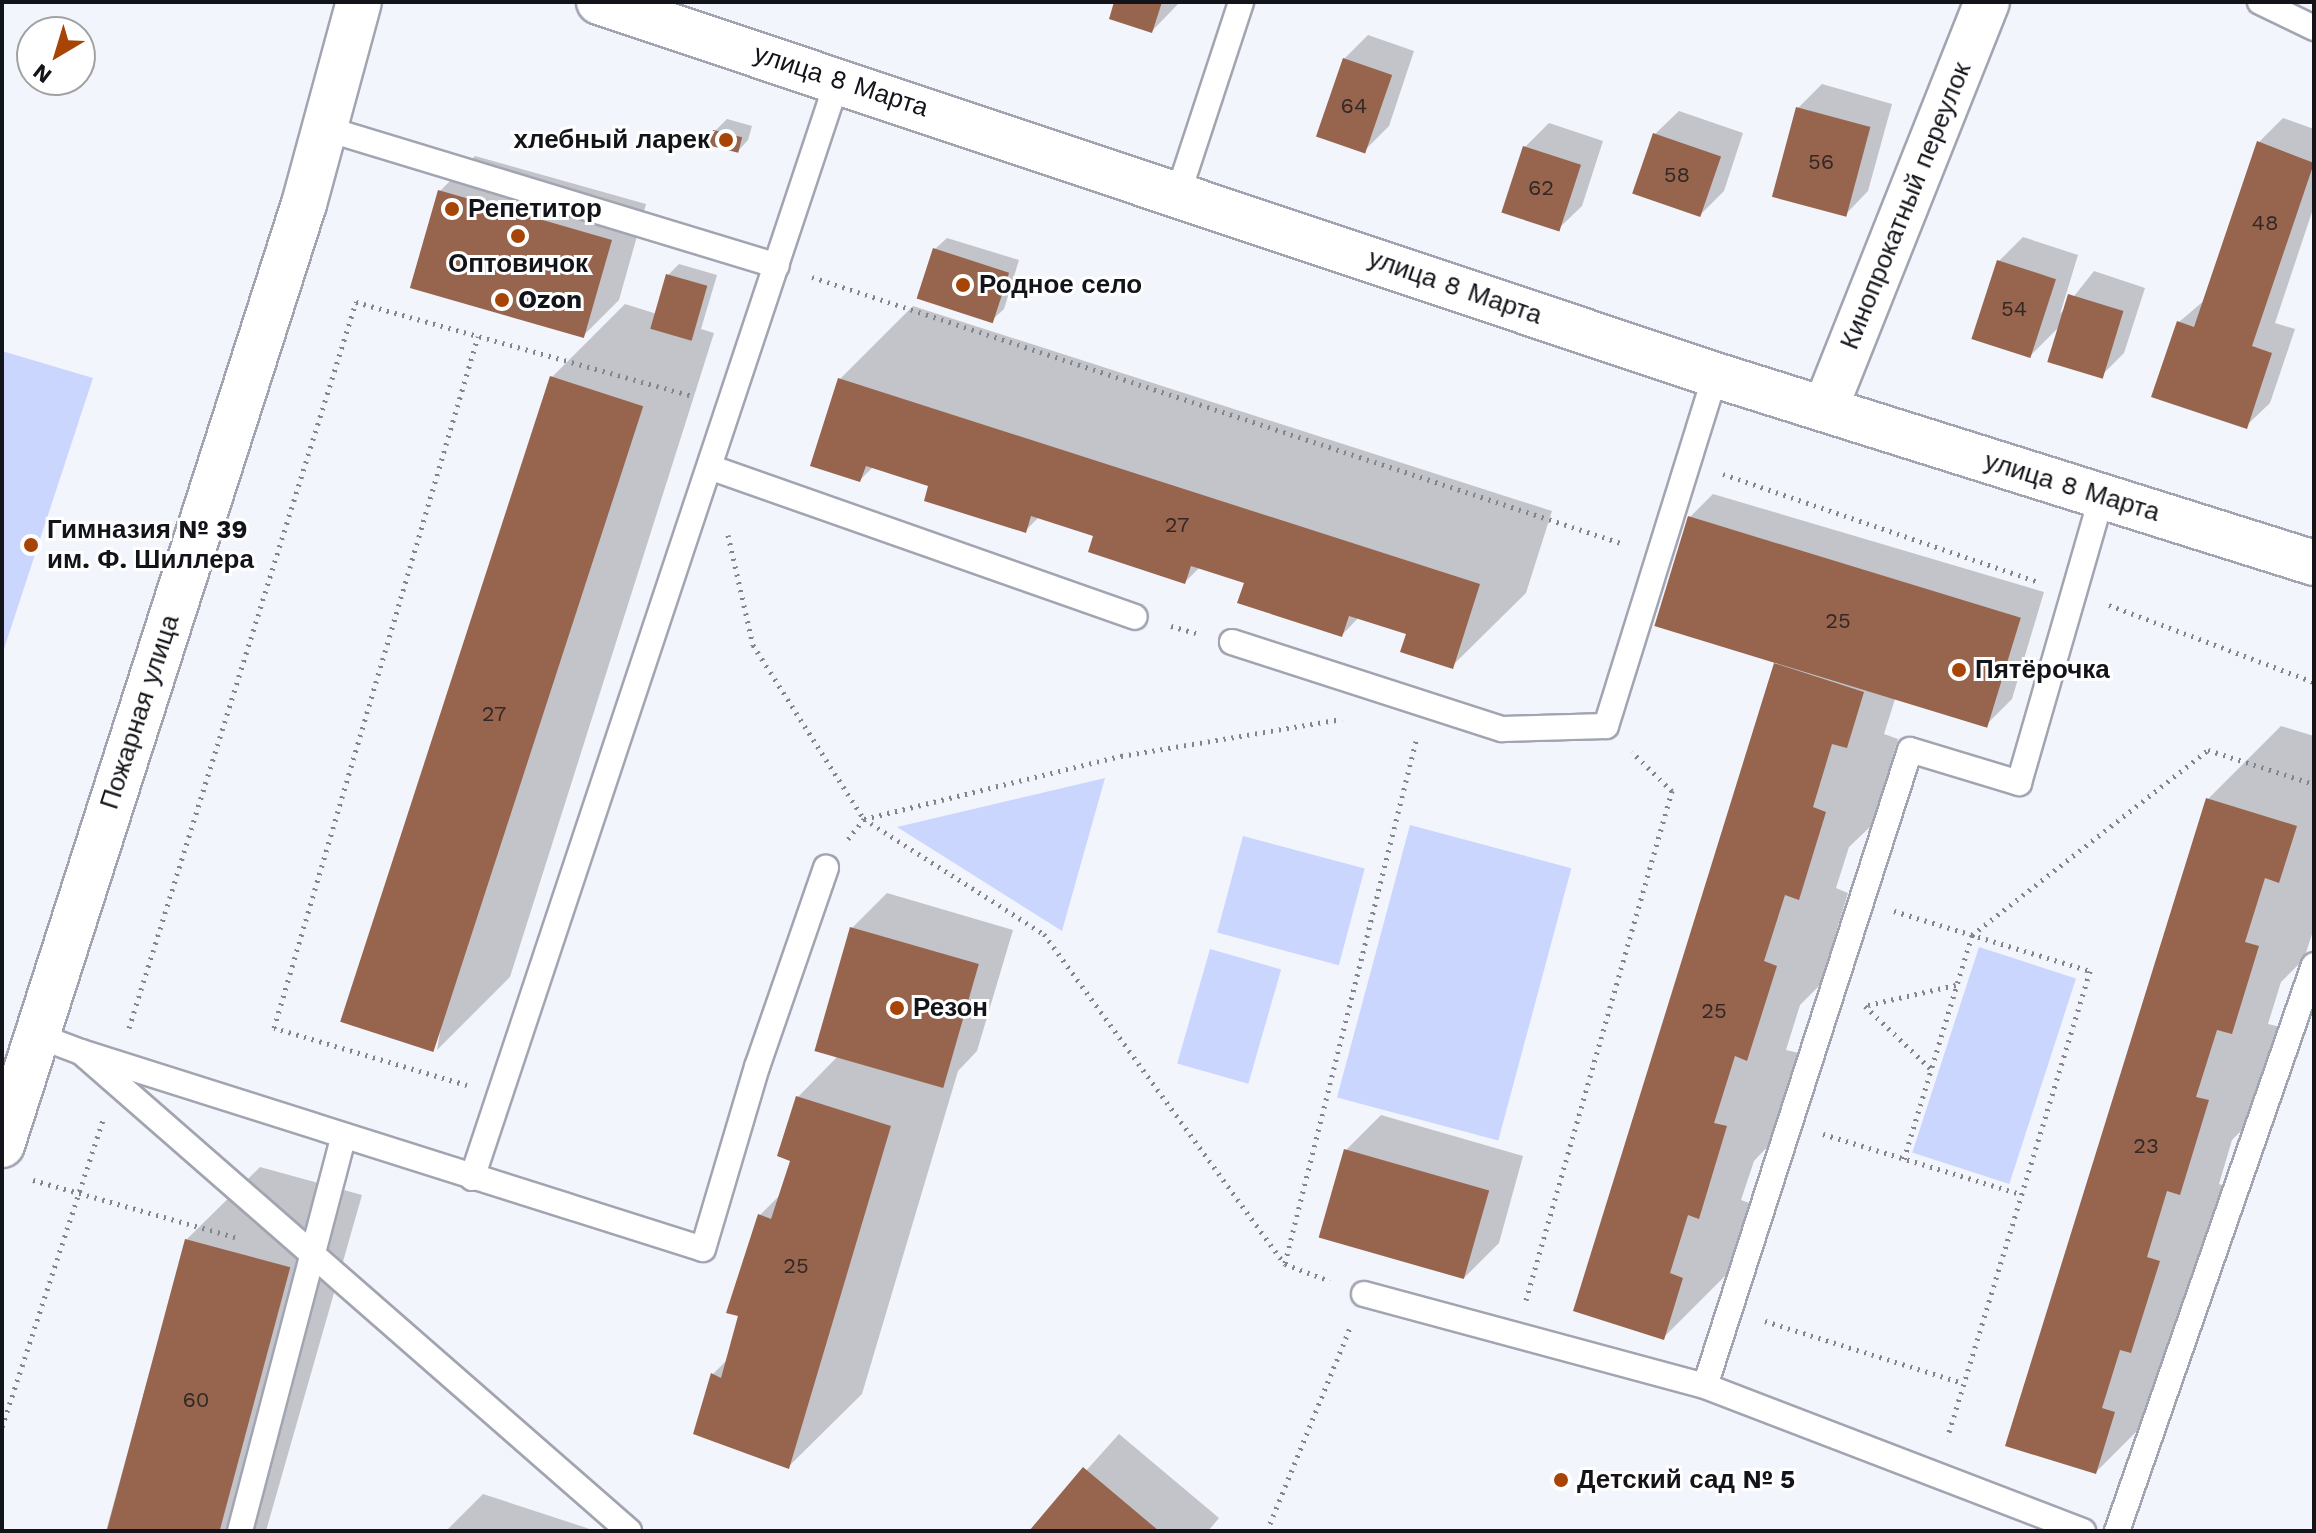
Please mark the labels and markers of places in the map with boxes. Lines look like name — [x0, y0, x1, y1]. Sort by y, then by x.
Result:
place label: хлебный ларек — [514, 124, 710, 156]
marker: хлебный ларек — [717, 131, 735, 149]
place label: Репетитор — [468, 193, 602, 225]
marker: Репетитор — [443, 200, 461, 218]
marker: Оптовичок — [509, 227, 527, 245]
place label: Оптовичок — [448, 248, 588, 280]
place label: Родное село — [979, 269, 1142, 301]
marker: Родное село — [954, 276, 972, 294]
place label: Ozon — [518, 284, 582, 316]
marker: Ozon — [493, 291, 511, 309]
place label: Гимназия № 39 им. Ф. Шиллера — [47, 514, 254, 576]
marker: Гимназия № 39 им. Ф. Шиллера — [22, 536, 40, 554]
place label: Пятёрочка — [1975, 654, 2110, 686]
marker: Пятёрочка — [1950, 661, 1968, 679]
place label: Резон — [913, 992, 988, 1024]
marker: Резон — [888, 999, 906, 1017]
place label: Детский сад № 5 — [1577, 1464, 1795, 1496]
marker: Детский сад № 5 — [1552, 1471, 1570, 1489]

